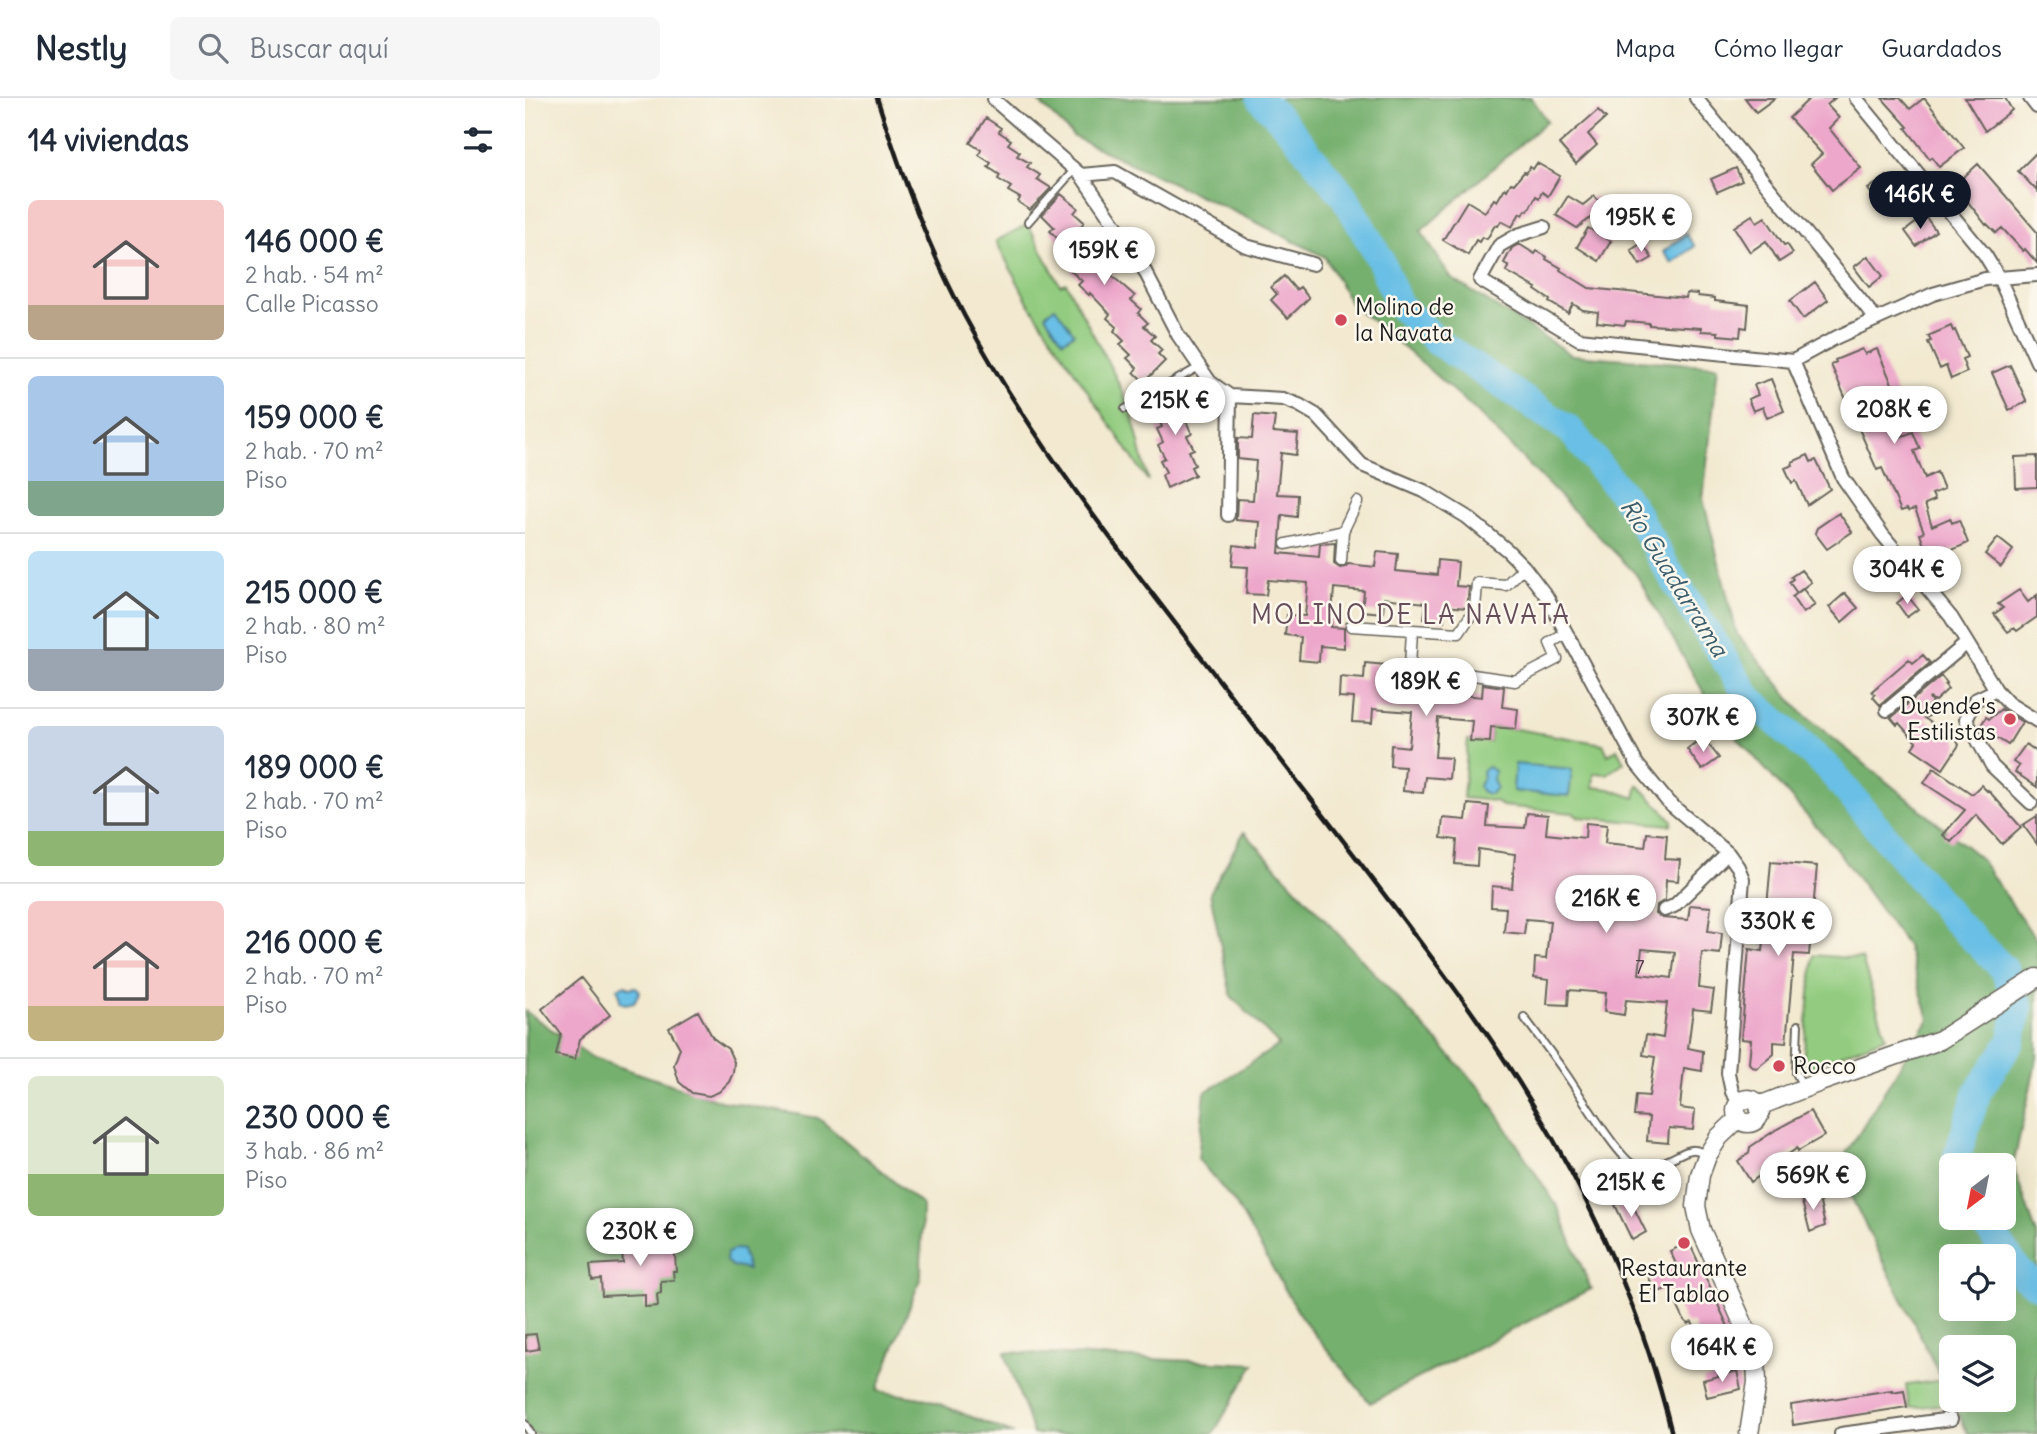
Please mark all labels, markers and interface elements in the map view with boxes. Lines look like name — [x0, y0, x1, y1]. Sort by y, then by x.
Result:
search box — [170, 17, 660, 80]
text: Nestly — [35, 27, 128, 69]
icon: search — [194, 29, 232, 67]
text: Buscar aquí — [250, 32, 388, 65]
text: Mapa — [1615, 33, 1675, 63]
text: Cómo llegar — [1713, 33, 1843, 63]
text: Guardados — [1881, 33, 2002, 63]
text: 14 viviendas — [28, 121, 189, 159]
icon: filters — [459, 121, 497, 159]
pin: 146K € — [1863, 172, 1977, 231]
text: 146K € — [1885, 179, 1955, 208]
pin: 195K € — [1584, 194, 1698, 254]
text: 195K € — [1606, 202, 1676, 231]
text: 146 000 € — [245, 222, 384, 260]
icon: home — [84, 228, 168, 312]
pin: 159K € — [1047, 228, 1161, 287]
text: 159K € — [1069, 235, 1139, 264]
text: 2 hab. · 54 m² — [245, 260, 384, 289]
text: Calle Picasso — [245, 289, 379, 318]
place label: Molino de la Navata — [1355, 292, 1454, 347]
marker: Molino de la Navata — [1333, 312, 1349, 328]
pin: 215K € — [1118, 378, 1232, 437]
text: 215K € — [1140, 385, 1210, 414]
pin: 208K € — [1837, 386, 1951, 446]
text: 208K € — [1856, 394, 1932, 423]
text: 159 000 € — [245, 398, 384, 436]
icon: home — [84, 404, 168, 488]
text: 2 hab. · 70 m² — [245, 436, 384, 465]
text: Piso — [245, 465, 287, 494]
water label: Río Guadarrama — [1614, 493, 1736, 663]
pin: 304K € — [1850, 546, 1964, 606]
text: 304K € — [1869, 554, 1945, 583]
text: 215 000 € — [245, 573, 383, 611]
icon: home — [84, 579, 168, 663]
district label: MOLINO DE LA NAVATA — [1251, 598, 1571, 631]
text: 2 hab. · 80 m² — [245, 611, 386, 640]
text: Piso — [245, 640, 287, 669]
pin: 189K € — [1369, 658, 1483, 718]
text: 189K € — [1391, 666, 1461, 695]
place label: Duende's Estilistas — [1900, 691, 1996, 746]
pin: 307K € — [1646, 694, 1760, 754]
text: 307K € — [1666, 702, 1740, 731]
marker: Duende's Estilistas — [2002, 711, 2018, 727]
text: 189 000 € — [245, 748, 384, 786]
icon: home — [84, 754, 168, 838]
text: 2 hab. · 70 m² — [245, 786, 384, 815]
text: Piso — [245, 815, 287, 844]
pin: 216K € — [1549, 876, 1663, 935]
text: 216K € — [1571, 883, 1641, 912]
pin: 330K € — [1721, 898, 1835, 958]
text: 330K € — [1740, 906, 1816, 935]
text: 216 000 € — [245, 923, 383, 961]
icon: home — [84, 929, 168, 1013]
house number: 7 — [1635, 955, 1645, 979]
text: 2 hab. · 70 m² — [245, 961, 384, 990]
text: Piso — [245, 990, 287, 1019]
place label: Rocco — [1793, 1051, 1856, 1080]
marker: Rocco — [1771, 1058, 1787, 1074]
text: 230 000 € — [245, 1098, 391, 1136]
icon: home — [84, 1104, 168, 1188]
text: 3 hab. · 86 m² — [245, 1136, 384, 1165]
pin: 569K € — [1756, 1152, 1870, 1212]
north arrow — [1939, 1153, 2016, 1230]
map controls — [1939, 1153, 2016, 1412]
pin: 215K € — [1574, 1160, 1688, 1219]
text: 569K € — [1776, 1160, 1850, 1189]
text: Piso — [245, 1165, 287, 1194]
text: 215K € — [1596, 1167, 1666, 1196]
pin: 230K € — [583, 1208, 697, 1268]
text: 230K € — [602, 1216, 678, 1245]
marker: Restaurante El Tablao — [1676, 1235, 1692, 1251]
button: locate — [1939, 1244, 2016, 1321]
place label: Restaurante El Tablao — [1621, 1253, 1747, 1308]
pin: 164K € — [1665, 1324, 1779, 1384]
text: 164K € — [1687, 1332, 1757, 1361]
button: layers — [1939, 1335, 2016, 1412]

